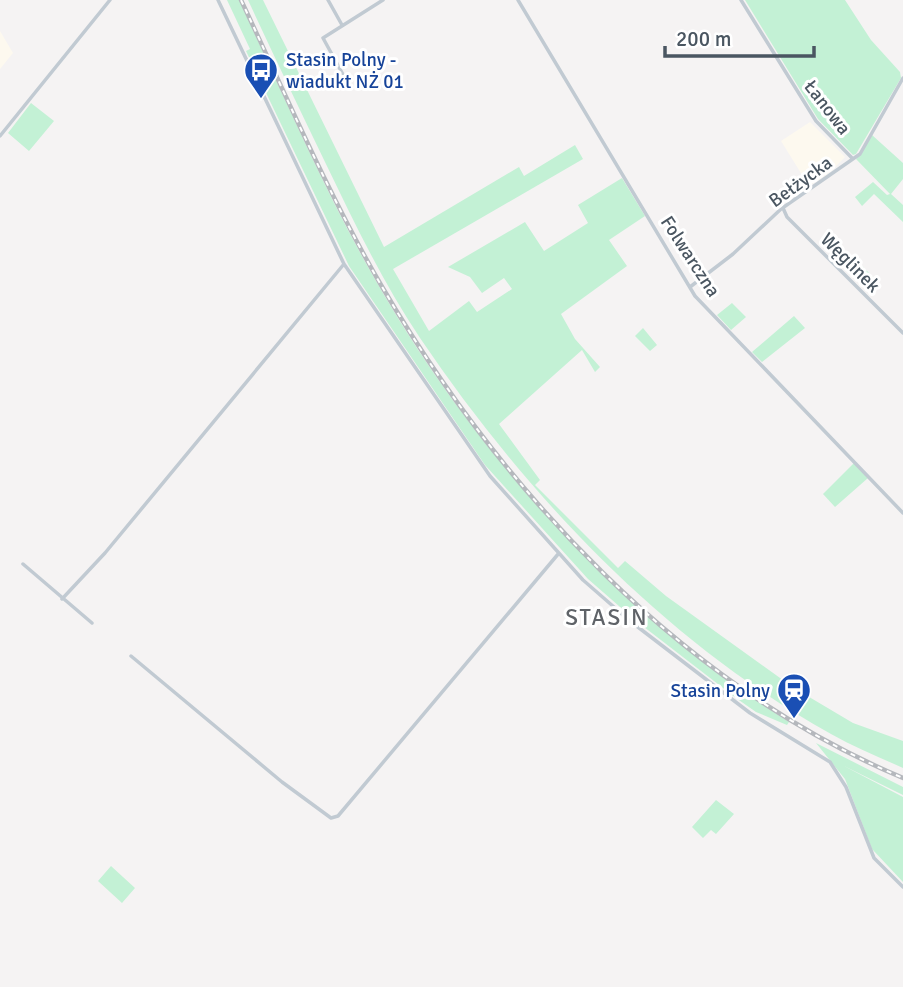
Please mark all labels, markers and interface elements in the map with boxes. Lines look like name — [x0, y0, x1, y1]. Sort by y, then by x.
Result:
scale bar — [665, 14, 814, 58]
text: 200 m — [676, 26, 731, 52]
place label: Stasin Polny - wiadukt NŻ 01 — [286, 48, 404, 94]
bus stop icon: Stasin Polny - wiadukt NŻ 01 — [242, 51, 280, 100]
street label: Łanowa — [798, 76, 856, 140]
street label: Bełżycka — [764, 151, 837, 213]
street label: Folwarczna — [655, 211, 725, 302]
street label: Węglinek — [815, 228, 886, 298]
district label: STASIN — [565, 603, 649, 632]
station icon: Stasin Polny — [775, 671, 813, 720]
place label: Stasin Polny — [670, 679, 770, 703]

